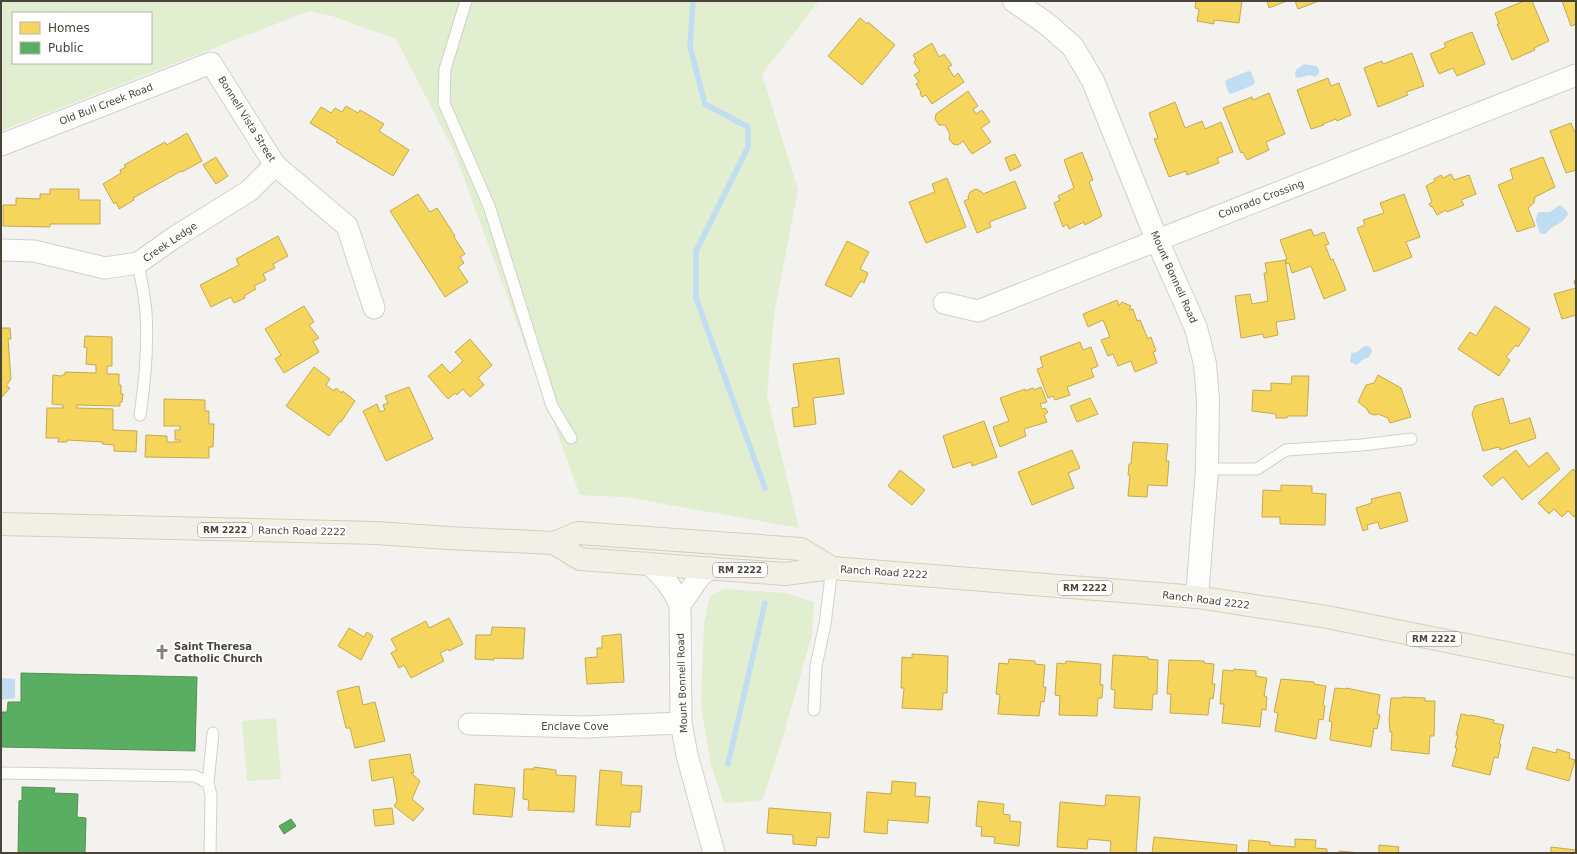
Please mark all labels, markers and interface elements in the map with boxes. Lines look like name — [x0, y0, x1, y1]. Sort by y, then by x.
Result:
legend — [12, 12, 152, 64]
text: Homes — [48, 21, 90, 35]
text: Public — [48, 41, 84, 55]
street label: Bonnell Vista Street — [216, 74, 278, 164]
street label: Old Bull Creek Road — [58, 81, 154, 127]
street label: Colorado Crossing — [1217, 178, 1305, 220]
street label: Creek Ledge — [141, 220, 199, 264]
street label: Mount Bonnell Road — [1149, 229, 1199, 325]
road number: RM 2222 — [198, 523, 252, 537]
street label: Ranch Road 2222 — [258, 525, 346, 537]
road number: RM 2222 — [713, 563, 767, 577]
street label: Ranch Road 2222 — [840, 563, 928, 581]
road number: RM 2222 — [1058, 581, 1112, 595]
street label: Ranch Road 2222 — [1162, 589, 1250, 611]
road number: RM 2222 — [1407, 632, 1461, 646]
street label: Mount Bonnell Road — [675, 633, 689, 733]
place label: Saint Theresa Catholic Church — [174, 641, 263, 664]
church icon: Saint Theresa Catholic Church — [153, 643, 171, 661]
street label: Enclave Cove — [541, 721, 609, 732]

